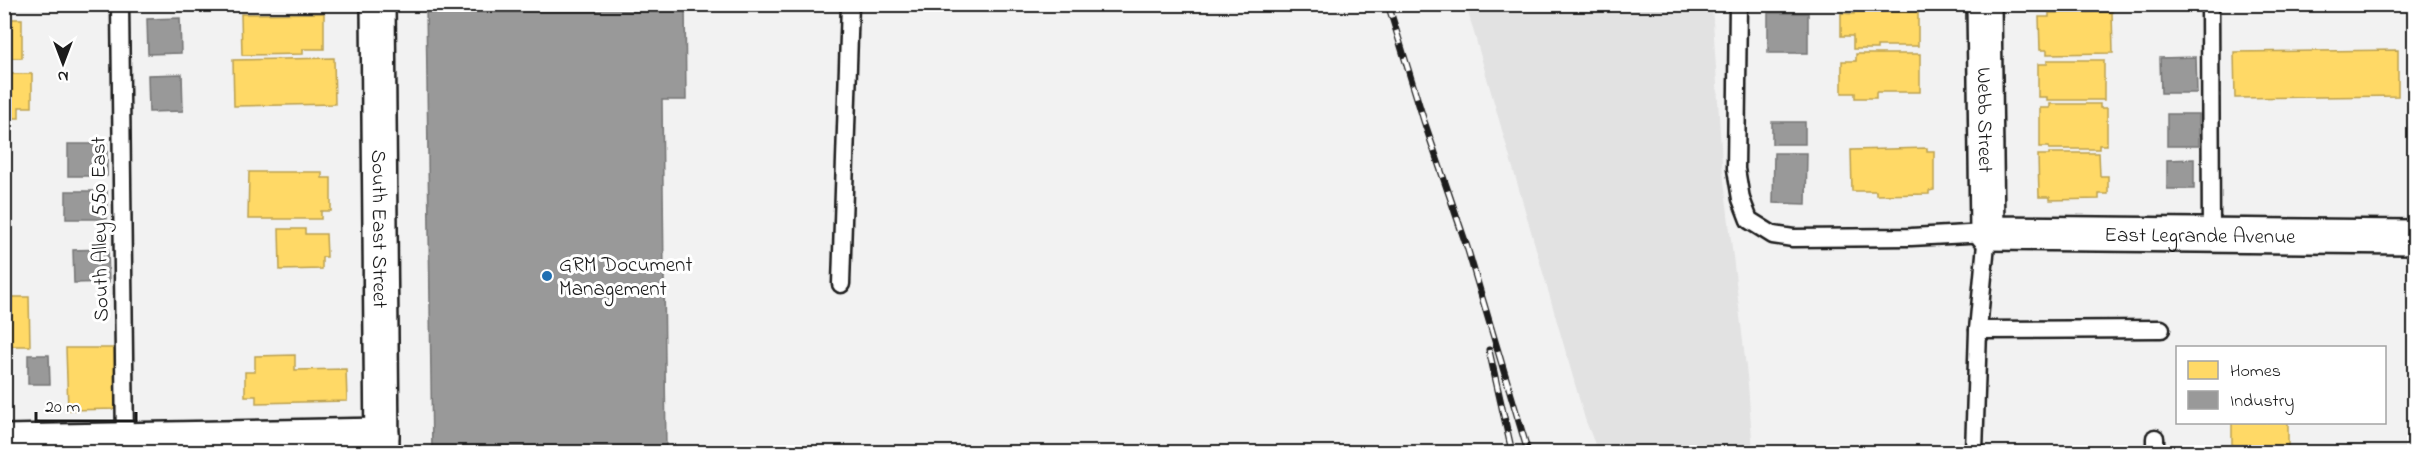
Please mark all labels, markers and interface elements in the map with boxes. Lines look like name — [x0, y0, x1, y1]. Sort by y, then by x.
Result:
north arrow — [33, 33, 93, 93]
text: N — [57, 64, 68, 88]
street label: Webb Street — [1968, 67, 1999, 173]
street label: South Alley 550 East — [84, 136, 120, 322]
street label: South East Street — [362, 150, 394, 308]
street label: East Legrande Avenue — [2104, 221, 2296, 254]
place label: GRM Document Management — [559, 251, 693, 307]
marker: GRM Document Management — [540, 269, 554, 283]
legend — [2176, 346, 2386, 424]
text: Homes — [2230, 359, 2281, 385]
scale bar — [36, 385, 136, 423]
text: Industry — [2230, 389, 2294, 415]
text: 20 m — [45, 395, 80, 421]

